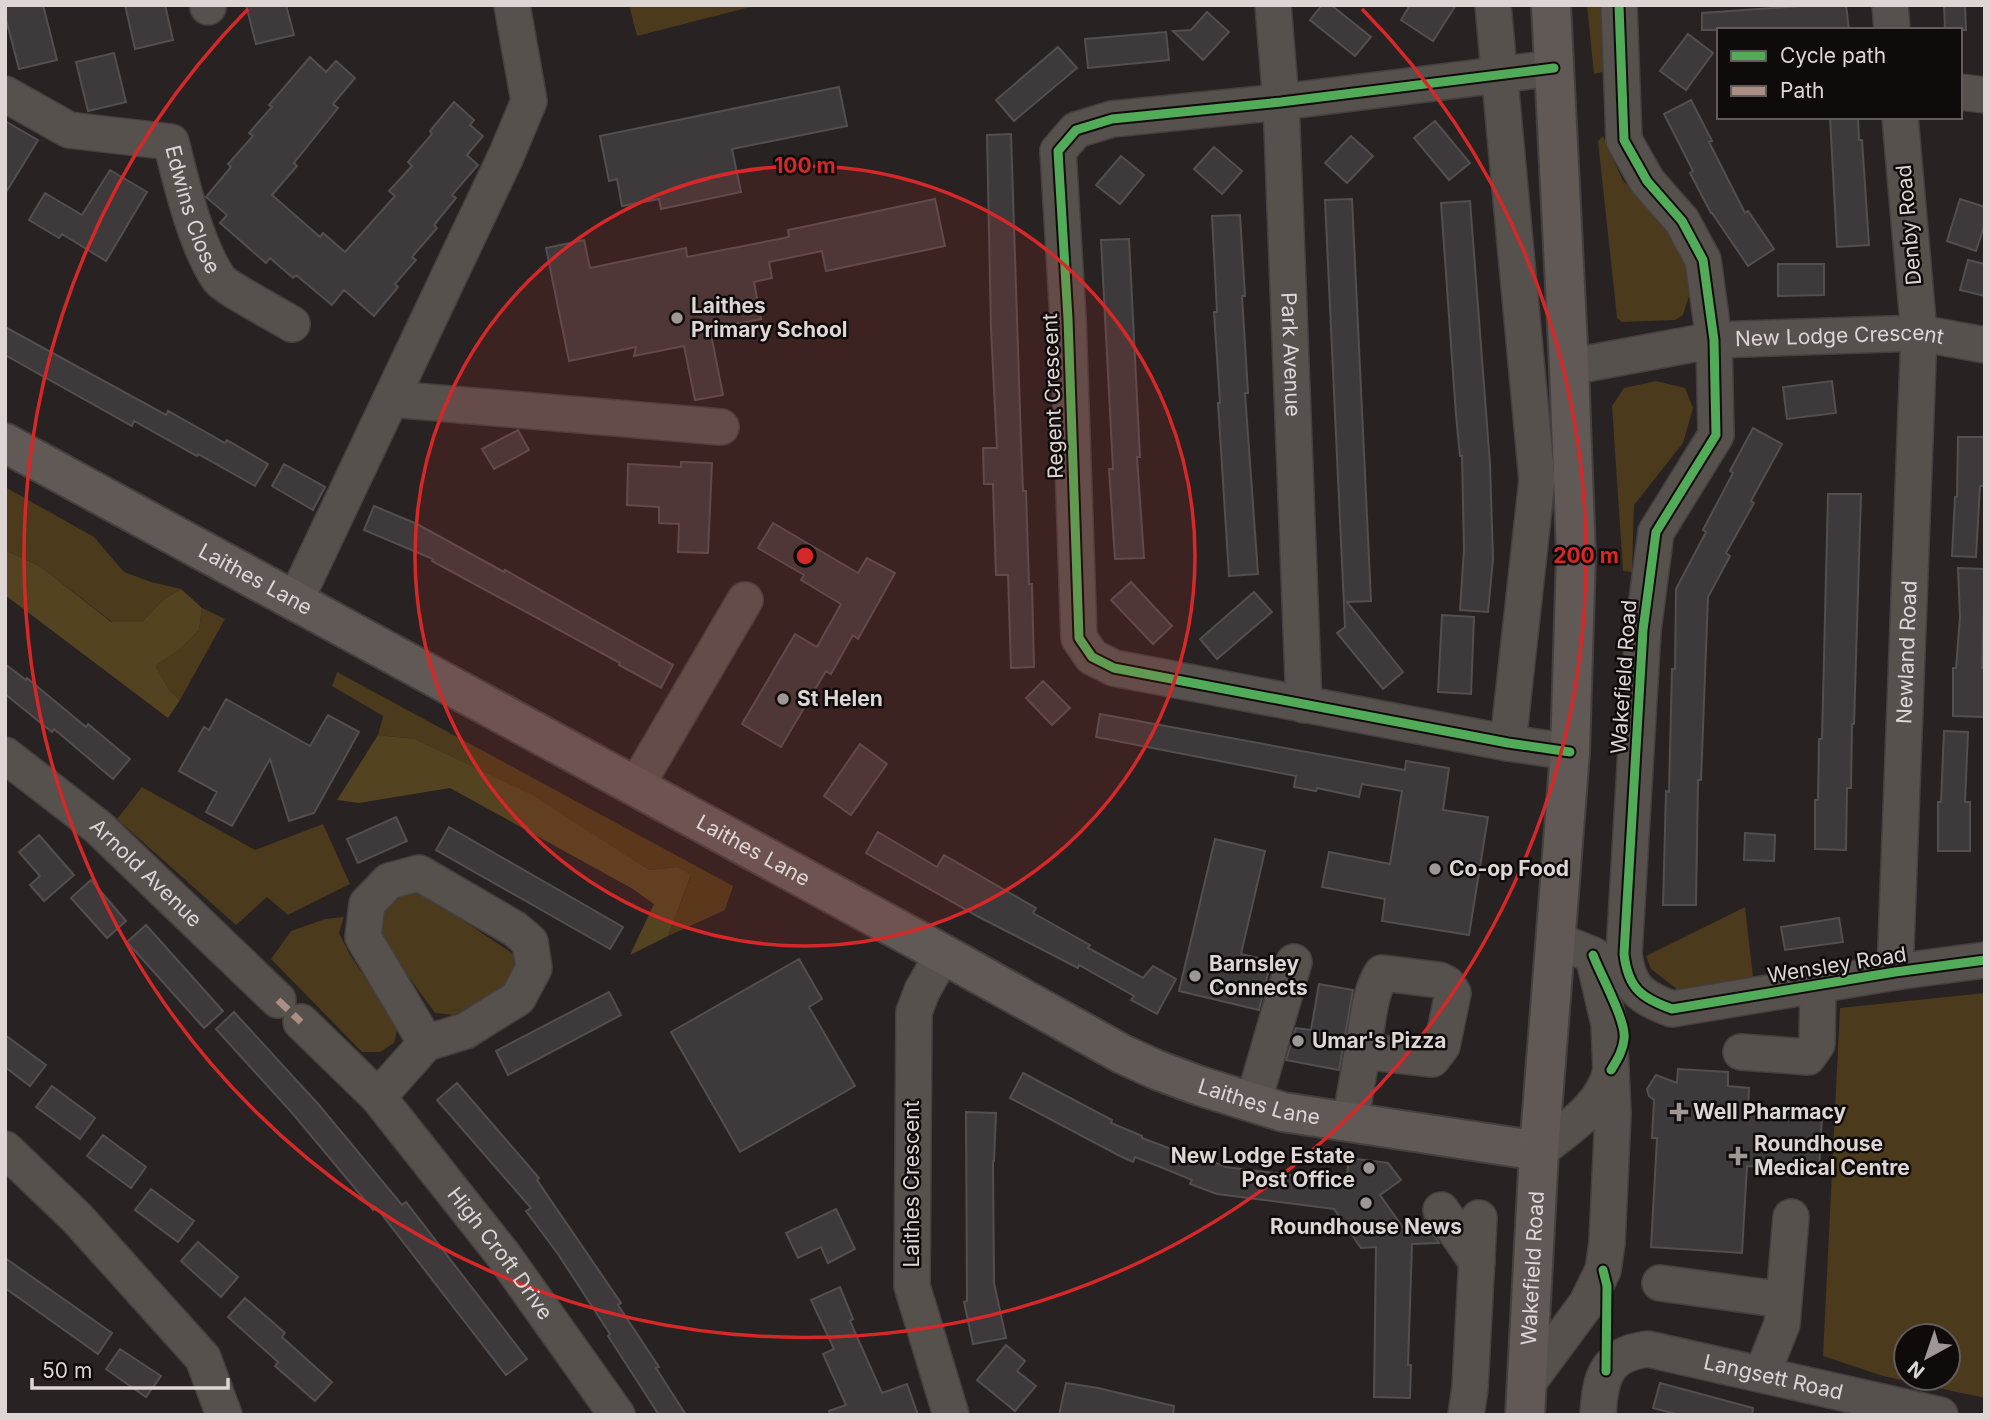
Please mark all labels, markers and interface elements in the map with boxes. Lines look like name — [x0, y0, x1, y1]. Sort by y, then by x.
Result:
legend — [1717, 28, 1962, 119]
text: Cycle path — [1780, 43, 1886, 68]
text: Path — [1780, 78, 1825, 103]
street label: Edwins Close — [160, 143, 226, 278]
text: 100 m — [774, 153, 836, 178]
street label: Denby Road — [1891, 164, 1926, 286]
street label: Park Avenue — [1276, 292, 1306, 417]
place label: Laithes Primary School — [691, 293, 848, 342]
marker: Laithes Primary School — [669, 310, 685, 326]
street label: Regent Crescent — [1037, 313, 1068, 479]
street label: New Lodge Crescent — [1735, 320, 1946, 351]
street label: Laithes Lane — [194, 538, 317, 620]
text: 200 m — [1553, 543, 1619, 568]
centre of rings — [793, 544, 817, 568]
street label: Newland Road — [1891, 580, 1922, 724]
street label: Wakefield Road — [1606, 599, 1641, 755]
place label: St Helen — [797, 686, 883, 711]
marker: St Helen — [775, 691, 791, 707]
street label: Laithes Lane — [692, 809, 815, 891]
street label: Arnold Avenue — [85, 813, 207, 932]
place label: Co-op Food — [1449, 856, 1569, 881]
marker: Co-op Food — [1427, 861, 1443, 877]
street label: Wensley Road — [1766, 941, 1908, 988]
place label: Barnsley Connects — [1209, 951, 1308, 1000]
marker: Barnsley Connects — [1187, 968, 1203, 984]
place label: Umar's Pizza — [1312, 1028, 1447, 1053]
marker: Umar's Pizza — [1290, 1033, 1306, 1049]
street label: Laithes Lane — [1195, 1073, 1322, 1129]
place label: Well Pharmacy — [1693, 1099, 1847, 1124]
street label: Laithes Crescent — [899, 1100, 924, 1268]
marker: Well Pharmacy — [1671, 1104, 1687, 1120]
place label: Roundhouse Medical Centre — [1754, 1131, 1910, 1180]
place label: New Lodge Estate Post Office — [1171, 1143, 1355, 1192]
marker: Roundhouse Medical Centre — [1728, 1146, 1748, 1166]
marker: New Lodge Estate Post Office — [1361, 1160, 1377, 1176]
street label: High Croft Drive — [442, 1182, 558, 1324]
street label: Wakefield Road — [1516, 1190, 1549, 1346]
marker: Roundhouse News — [1358, 1195, 1374, 1211]
place label: Roundhouse News — [1270, 1214, 1462, 1239]
north arrow — [1892, 1322, 1962, 1392]
scale bar — [32, 1346, 228, 1390]
street label: Langsett Road — [1701, 1349, 1846, 1405]
text: N — [1903, 1356, 1929, 1383]
text: 50 m — [42, 1358, 92, 1383]

